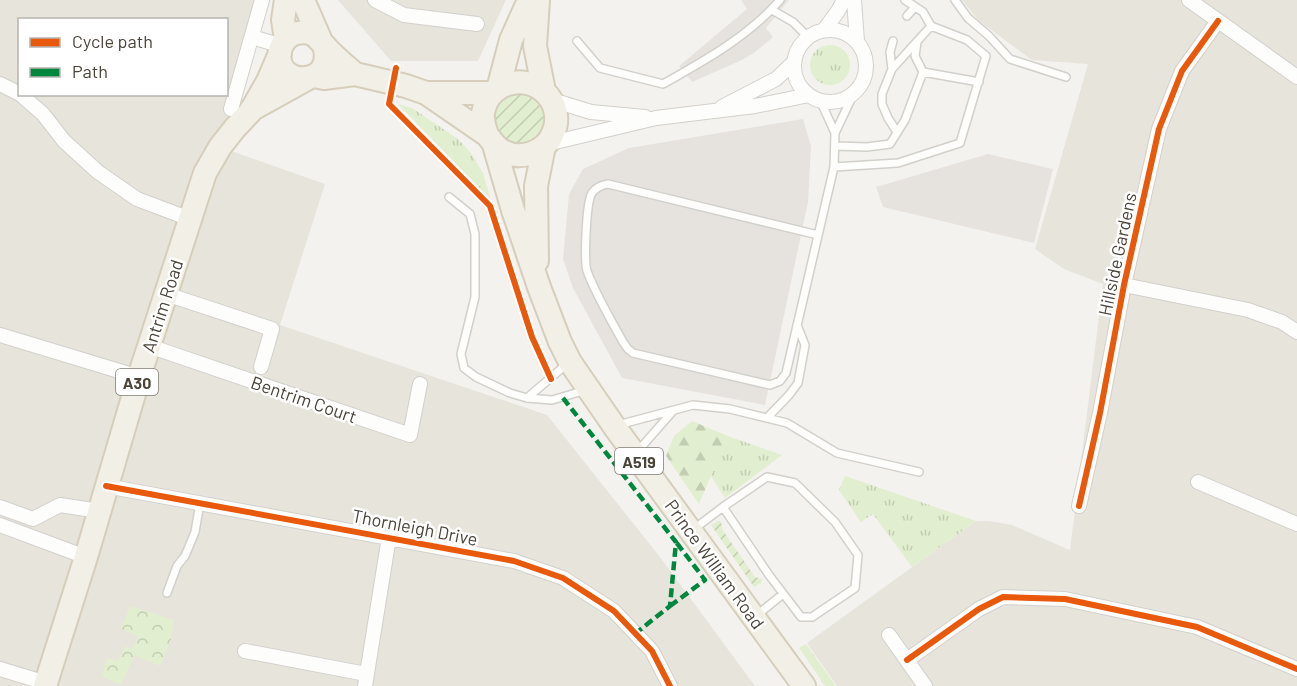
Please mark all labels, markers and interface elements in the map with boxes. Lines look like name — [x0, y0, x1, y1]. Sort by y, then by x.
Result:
legend — [18, 18, 228, 96]
text: Cycle path — [72, 30, 153, 52]
text: Path — [72, 60, 108, 82]
street label: Hillside Gardens — [1093, 190, 1141, 318]
street label: Antrim Road — [137, 257, 187, 355]
road number: A30 — [116, 369, 158, 395]
street label: Bentrim Court — [248, 371, 360, 427]
road number: A519 — [615, 448, 663, 474]
street label: Prince William Road — [661, 495, 769, 633]
street label: Thornleigh Drive — [350, 504, 480, 550]

